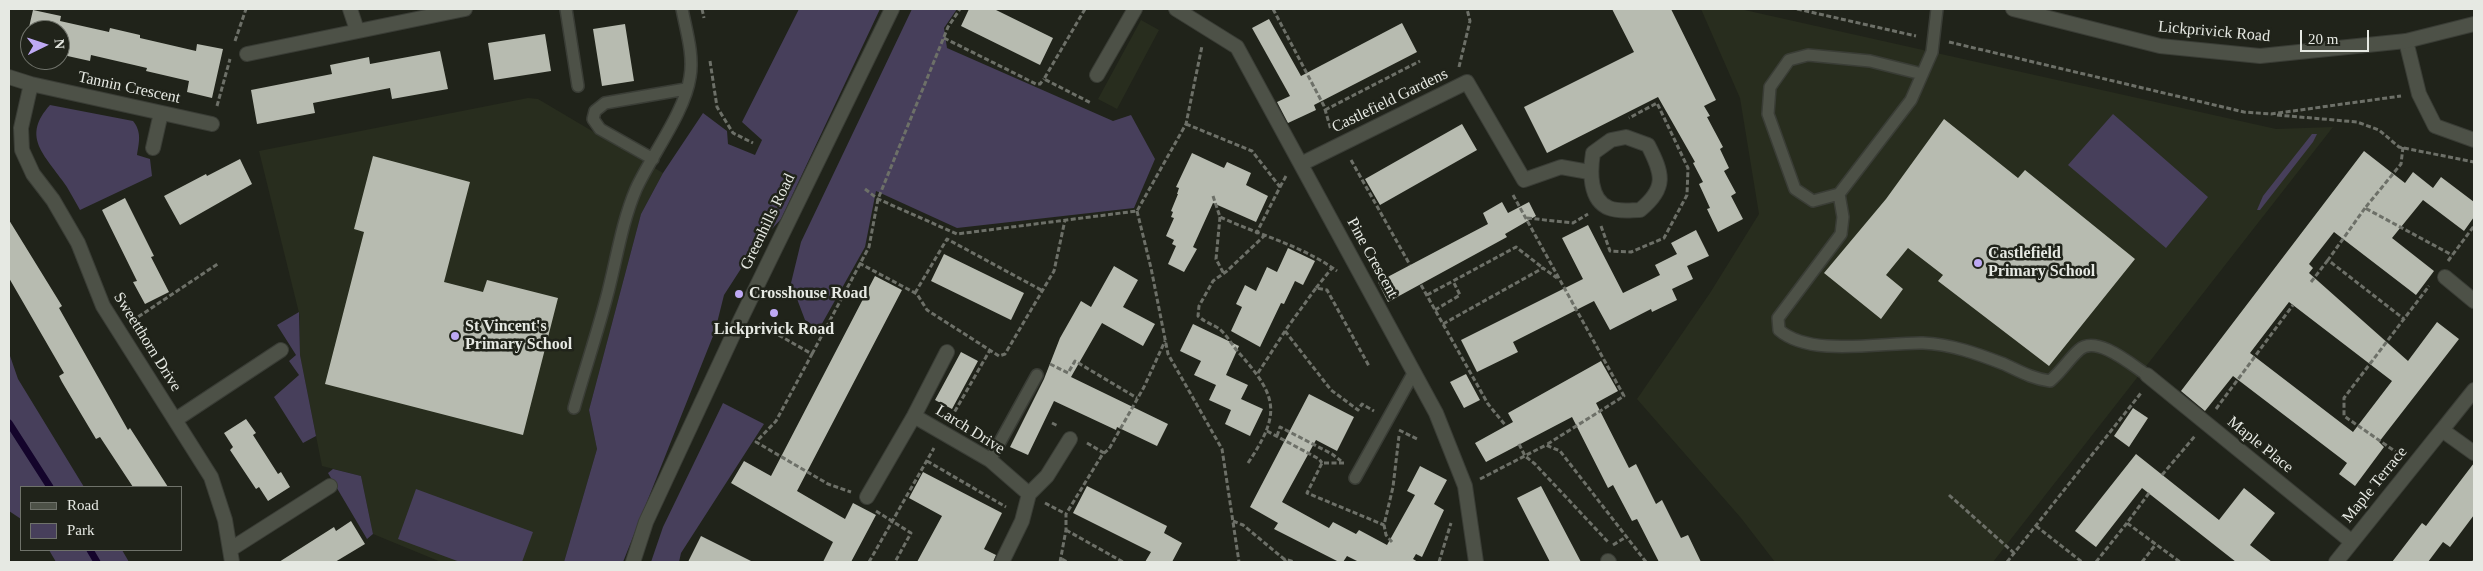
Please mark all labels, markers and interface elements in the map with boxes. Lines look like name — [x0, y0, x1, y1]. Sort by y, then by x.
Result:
street label: Lickprivick Road — [2157, 18, 2271, 46]
north arrow — [20, 20, 70, 70]
scale bar — [2303, 20, 2372, 52]
text: 20 m — [2308, 31, 2338, 47]
text: N — [52, 38, 67, 50]
street label: Castlefield Gardens — [1329, 65, 1451, 137]
street label: Tannin Crescent — [76, 68, 182, 108]
street label: Greenhills Road — [736, 171, 800, 273]
street label: Pine Crescent — [1342, 215, 1402, 301]
place label: Castlefield Primary School — [1988, 244, 2095, 282]
marker: Castlefield Primary School — [1972, 257, 1984, 269]
place label: Crosshouse Road — [749, 284, 867, 304]
marker: Crosshouse Road — [733, 288, 745, 300]
street label: Sweetthorn Drive — [109, 289, 185, 395]
marker: Lickprivick Road — [768, 307, 780, 319]
place label: St Vincent's Primary School — [465, 317, 572, 355]
place label: Lickprivick Road — [714, 320, 834, 340]
marker: St Vincent's Primary School — [449, 330, 461, 342]
street label: Larch Drive — [932, 401, 1008, 459]
street label: Maple Place — [2223, 413, 2297, 477]
street label: Maple Terrace — [2338, 443, 2412, 527]
legend — [20, 486, 182, 551]
text: Road — [67, 497, 99, 513]
text: Park — [67, 522, 95, 538]

